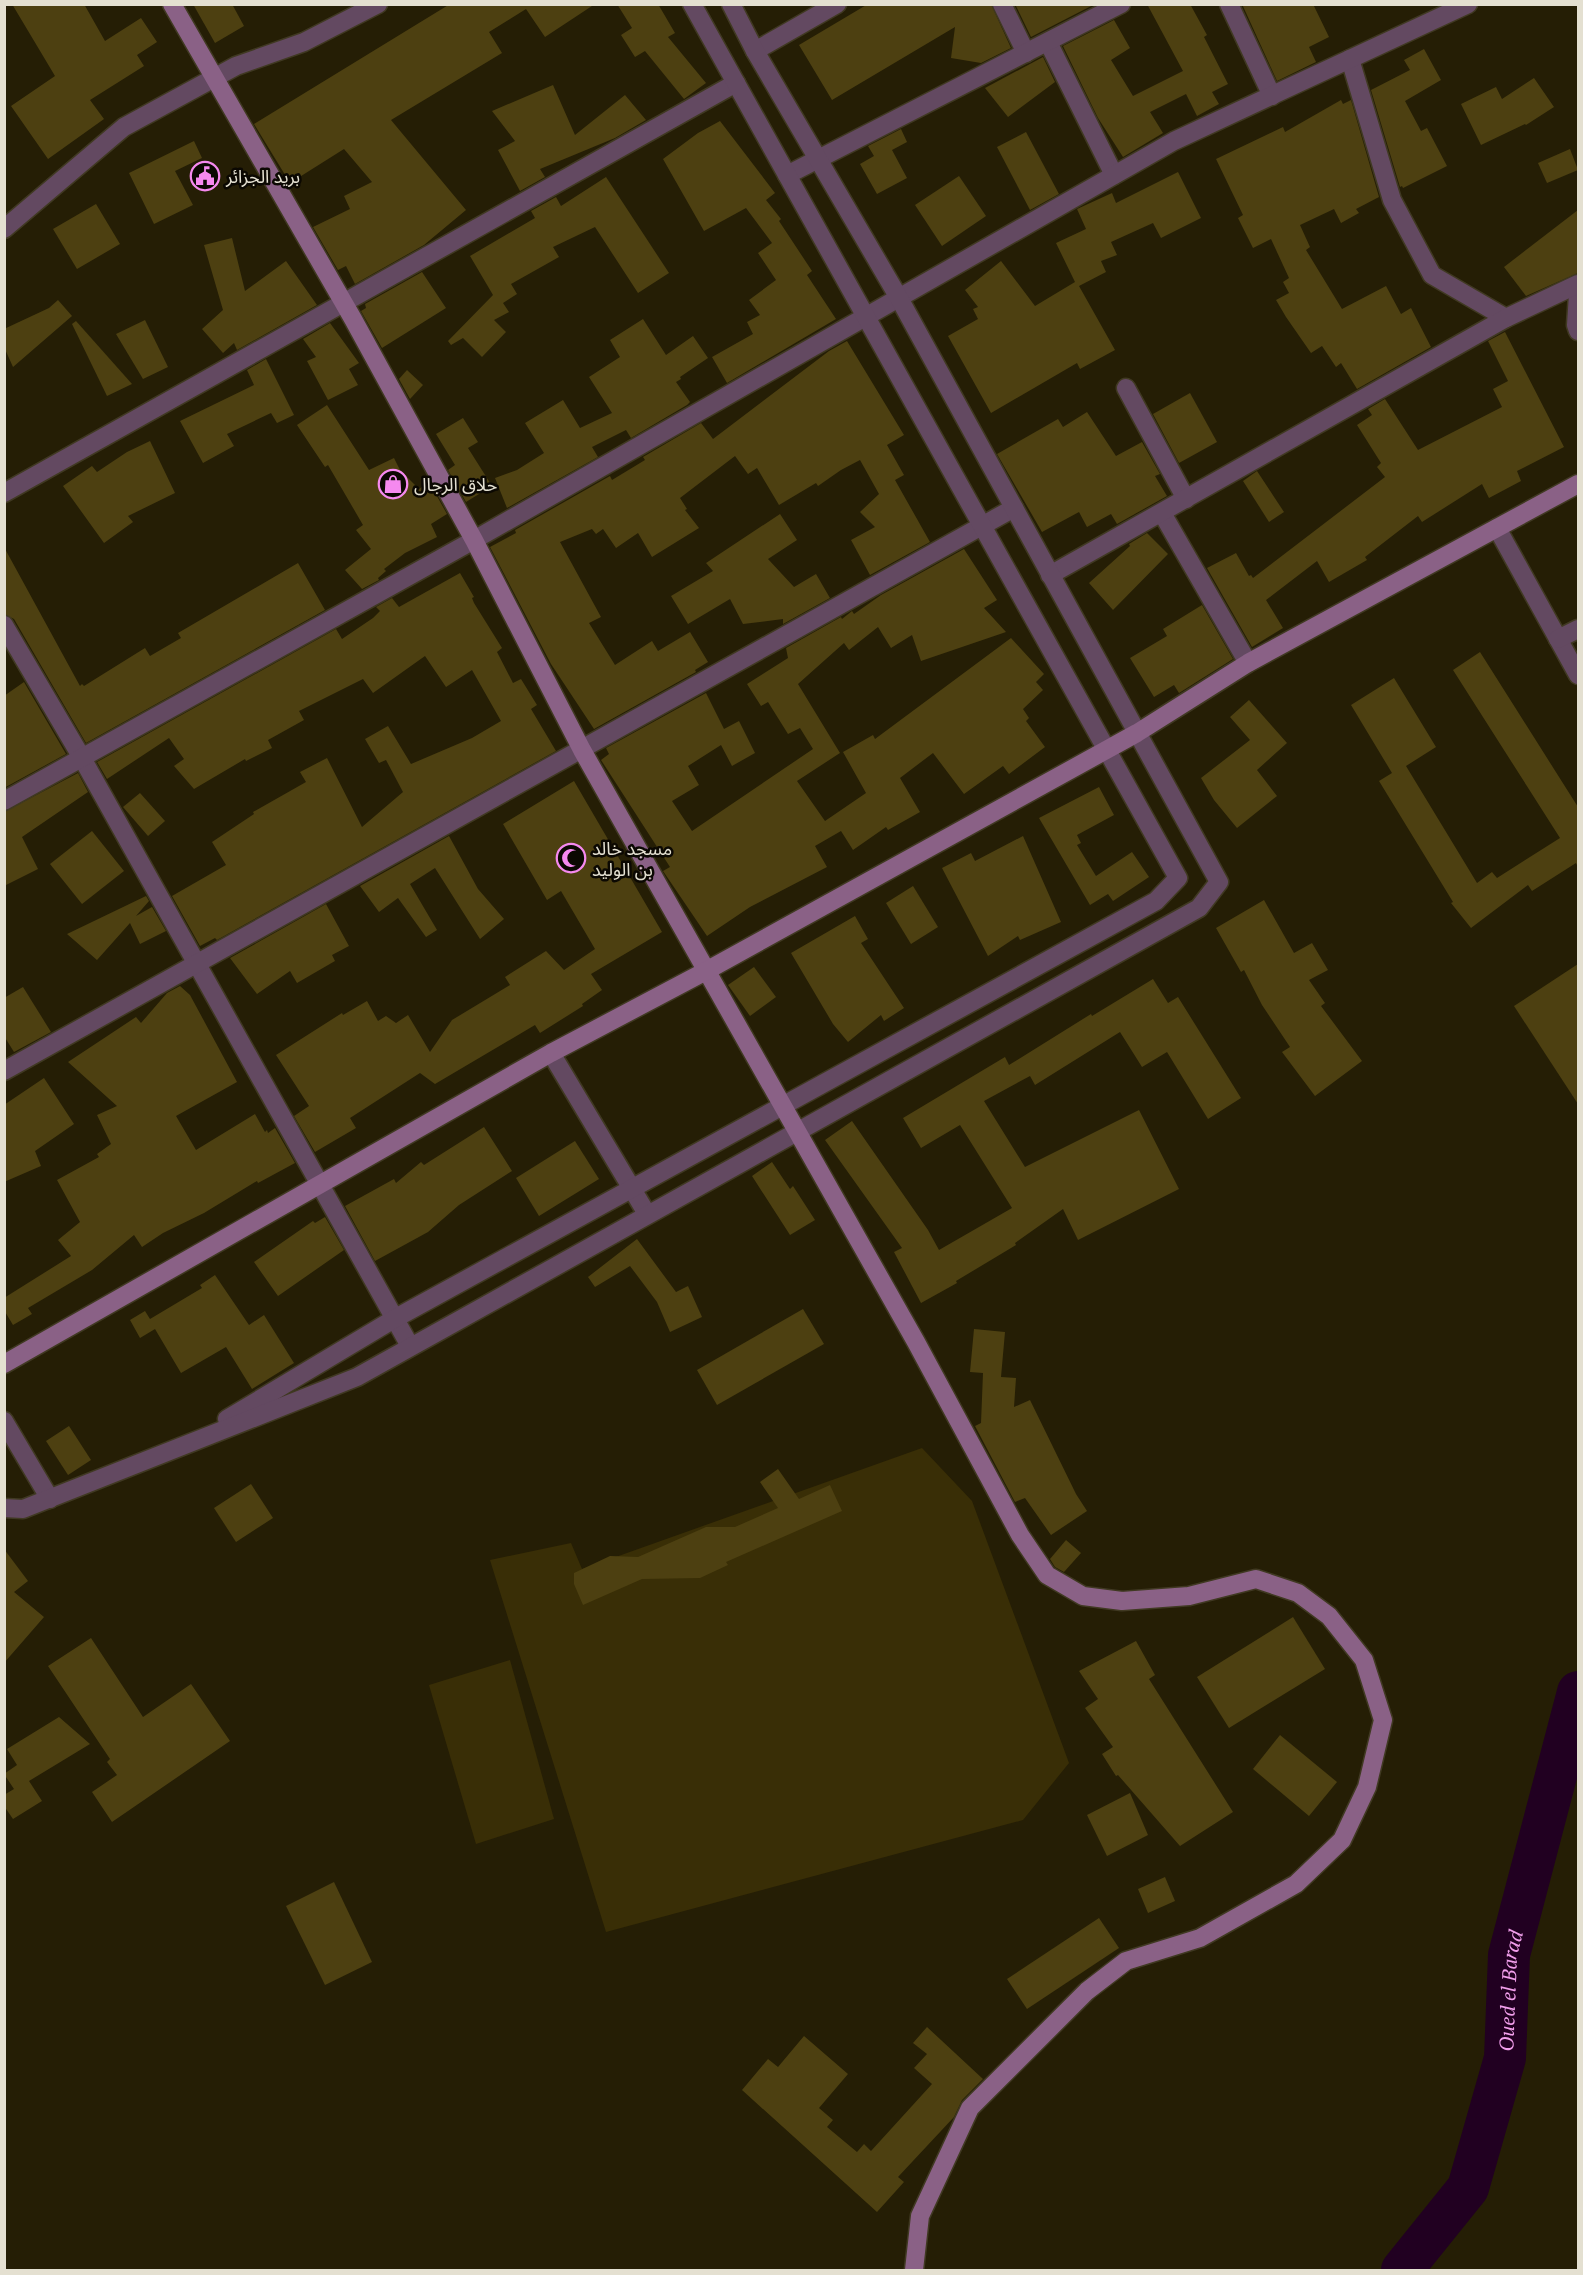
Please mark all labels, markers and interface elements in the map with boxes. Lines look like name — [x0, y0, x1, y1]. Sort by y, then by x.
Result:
public building icon: بريد الجزائر — [189, 160, 221, 192]
place label: بريد الجزائر — [225, 164, 300, 188]
shop icon: حلاق الرجال — [377, 468, 409, 500]
place label: حلاق الرجال — [414, 472, 497, 496]
place label: مسجد خالد بن الوليد — [592, 836, 672, 881]
mosque icon: مسجد خالد بن الوليد — [555, 842, 587, 874]
water label: Oued el Barad — [1492, 1927, 1529, 2052]

